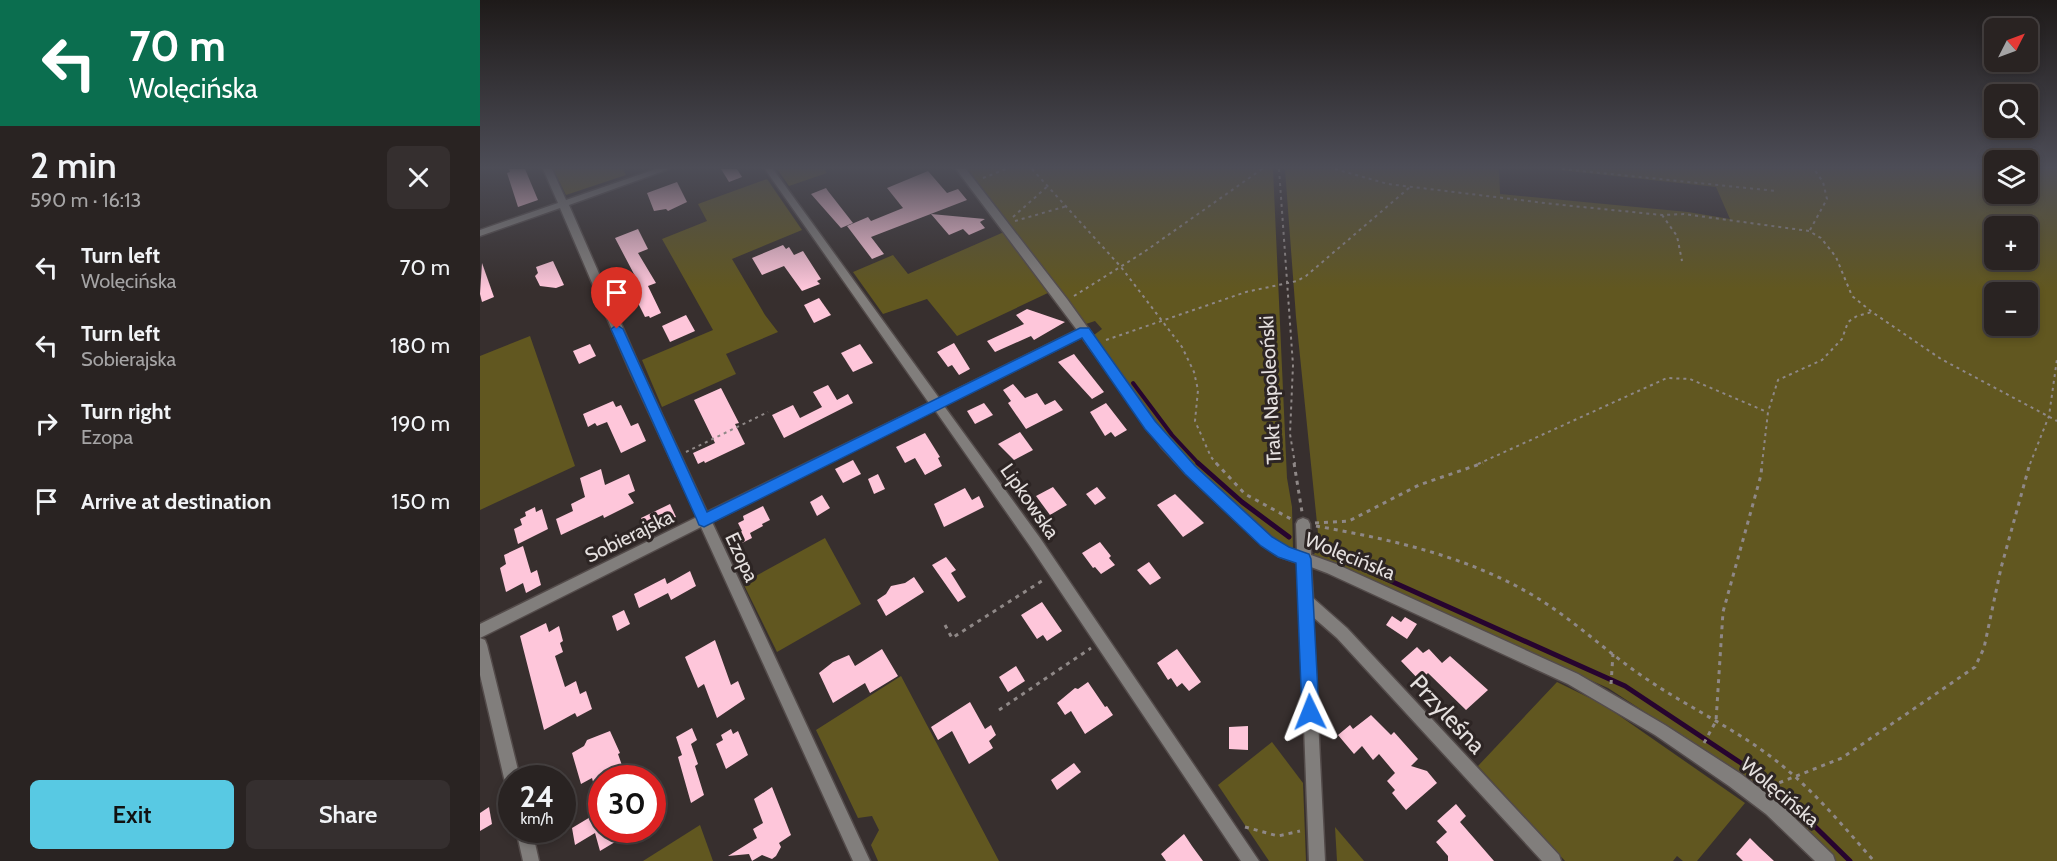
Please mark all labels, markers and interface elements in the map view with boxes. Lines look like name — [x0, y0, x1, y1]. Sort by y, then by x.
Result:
north arrow — [1984, 18, 2038, 72]
map controls — [1984, 18, 2038, 336]
text: 70 m — [129, 20, 226, 72]
icon: left — [30, 24, 108, 102]
text: Wolęcińska — [129, 72, 258, 105]
button: search — [1984, 84, 2038, 138]
text: 2 min — [30, 143, 117, 187]
button: close — [387, 146, 450, 209]
button: layers — [1984, 150, 2038, 204]
text: 590 m · 16:13 — [30, 188, 141, 212]
button: + — [1984, 216, 2038, 270]
text: Turn left — [81, 242, 160, 269]
icon: left — [30, 251, 63, 284]
text: 70 m — [400, 254, 450, 281]
pin — [591, 267, 642, 329]
text: Wolęcińska — [81, 269, 176, 293]
icon: arrive — [600, 276, 633, 309]
button: − — [1984, 282, 2038, 336]
street label: Trakt Napoleoński — [1254, 315, 1286, 465]
text: Turn left — [81, 320, 160, 347]
icon: left — [30, 329, 63, 362]
text: 180 m — [390, 332, 450, 359]
text: Sobierajska — [81, 347, 176, 371]
text: Turn right — [81, 398, 171, 425]
icon: right — [30, 407, 63, 440]
text: 190 m — [391, 410, 450, 437]
text: Ezopa — [81, 425, 133, 449]
street label: Lipkowska — [995, 459, 1065, 543]
icon: arrive — [30, 485, 63, 518]
text: Arrive at destination — [81, 488, 271, 515]
text: 150 m — [391, 488, 450, 515]
street label: Sobierajska — [581, 504, 677, 568]
street label: Wolęcińska — [1301, 527, 1399, 585]
street label: Ezopa — [720, 528, 764, 586]
street label: Przyleśna — [1404, 669, 1492, 760]
position arrow — [1278, 680, 1342, 744]
street label: Wolęcińska — [1736, 752, 1825, 832]
speed limit sign: 30 — [588, 765, 666, 843]
text: 24 — [520, 778, 554, 815]
button: Exit — [30, 780, 234, 849]
button: Share — [246, 780, 450, 849]
text: km/h — [521, 810, 553, 828]

